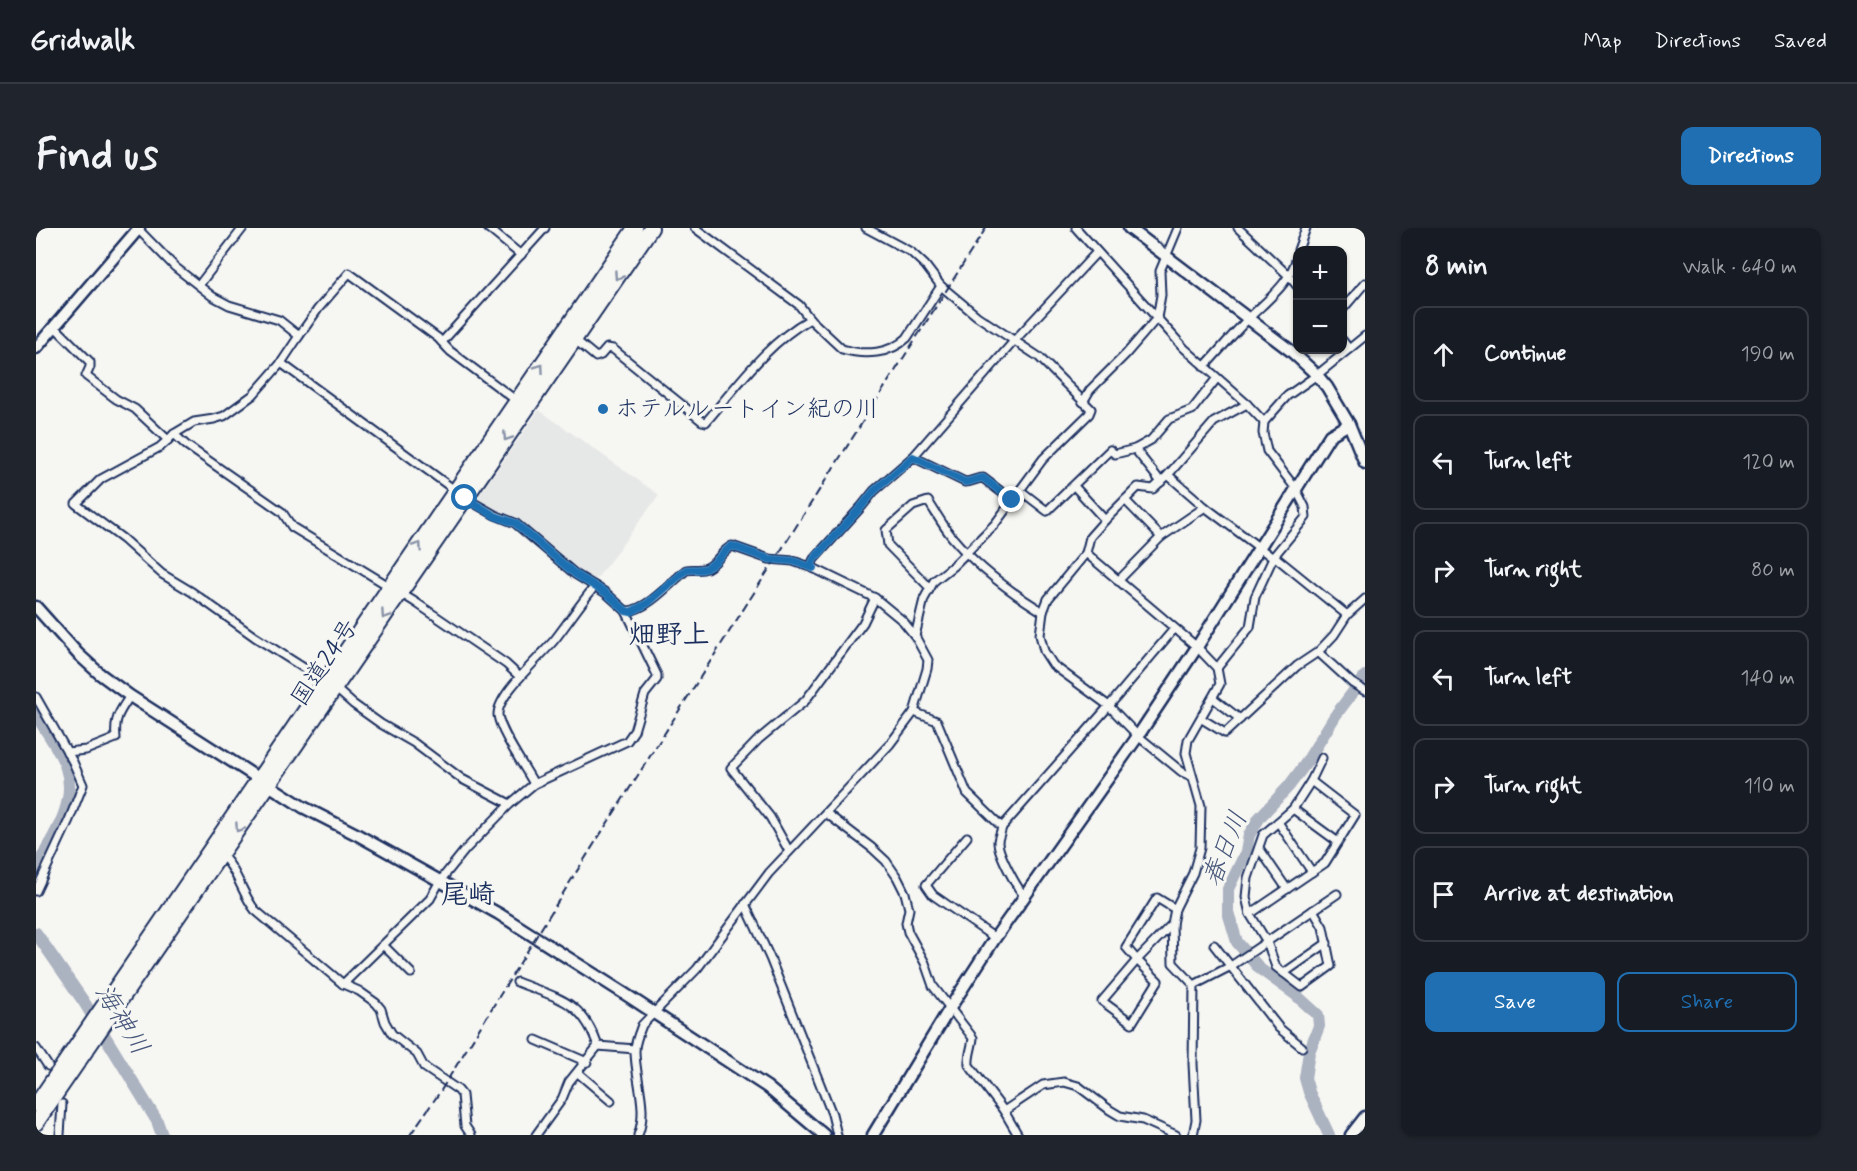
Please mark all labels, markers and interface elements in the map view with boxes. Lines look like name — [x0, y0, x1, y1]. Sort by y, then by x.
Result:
text: Gridwalk — [30, 23, 135, 60]
text: Map — [1583, 27, 1622, 55]
text: Directions — [1655, 27, 1741, 55]
text: Saved — [1774, 27, 1827, 55]
button: Directions — [1681, 127, 1821, 185]
text: Find us — [36, 129, 158, 184]
map controls — [1293, 246, 1347, 354]
button: + — [1293, 246, 1347, 300]
text: 8 min — [1425, 250, 1488, 284]
text: Walk · 640 m — [1683, 254, 1797, 281]
one-way arrow — [614, 270, 625, 281]
button: − — [1293, 300, 1347, 354]
icon: ahead — [1427, 338, 1460, 371]
text: Continue — [1484, 340, 1566, 368]
text: 190 m — [1741, 341, 1795, 368]
one-way arrow — [533, 364, 544, 375]
place label: ホテルルートイン紀の川 — [615, 394, 879, 425]
marker: ホテルルートイン紀の川 — [596, 402, 610, 416]
one-way arrow — [503, 430, 514, 441]
icon: left — [1427, 446, 1460, 479]
text: Turn left — [1484, 448, 1572, 476]
text: 120 m — [1742, 449, 1795, 476]
route start — [451, 484, 477, 510]
route end — [998, 486, 1024, 512]
one-way arrow — [411, 542, 422, 553]
icon: right — [1427, 554, 1460, 587]
text: Turn right — [1484, 556, 1582, 584]
text: 80 m — [1751, 557, 1795, 584]
one-way arrow — [381, 608, 392, 619]
street label: 国道24号 — [285, 614, 365, 712]
district label: 畑野上 — [629, 618, 710, 653]
icon: left — [1427, 662, 1460, 695]
text: Turn left — [1484, 664, 1572, 692]
text: 140 m — [1741, 665, 1795, 692]
icon: right — [1427, 770, 1460, 803]
text: Turn right — [1484, 772, 1582, 800]
text: 110 m — [1744, 773, 1795, 800]
water label: 春日川 — [1196, 806, 1256, 892]
one-way arrow — [235, 822, 247, 832]
district label: 尾崎 — [441, 878, 495, 913]
icon: arrive — [1427, 878, 1460, 911]
text: Arrive at destination — [1484, 880, 1674, 908]
button: Save — [1425, 972, 1605, 1032]
button: Share — [1617, 972, 1797, 1032]
water label: 海神川 — [86, 978, 156, 1062]

